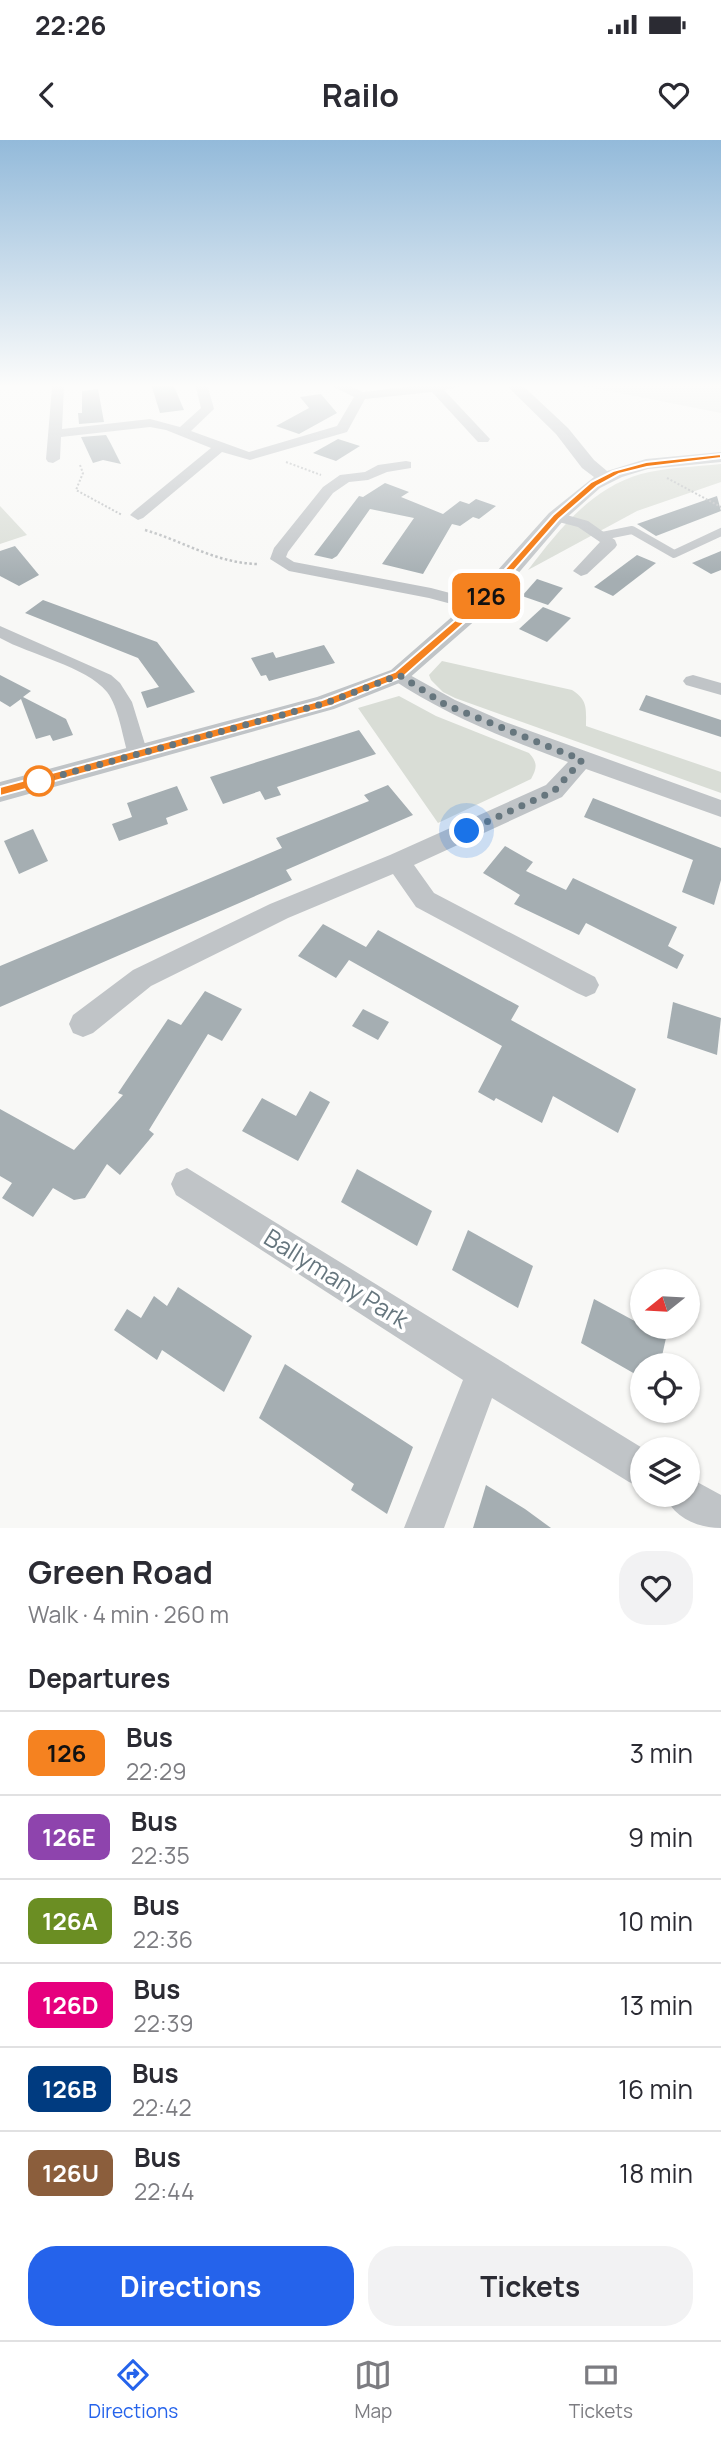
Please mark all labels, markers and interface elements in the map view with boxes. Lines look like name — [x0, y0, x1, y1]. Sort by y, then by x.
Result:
text: 22:26 — [35, 7, 107, 43]
text: Railo — [322, 73, 399, 117]
icon: back — [28, 76, 66, 114]
icon: heart — [655, 76, 693, 114]
line badge: 126 — [446, 573, 526, 619]
text: 126 — [466, 579, 506, 612]
unlabelled marker — [24, 766, 54, 796]
your location — [449, 813, 484, 848]
street label: Ballymany Park — [258, 1220, 416, 1336]
north arrow — [630, 1269, 700, 1339]
map controls — [630, 1269, 700, 1507]
button: locate — [630, 1353, 700, 1423]
button: layers — [630, 1437, 700, 1507]
text: Green Road — [28, 1549, 213, 1594]
button: heart — [619, 1551, 693, 1625]
text: Walk · 4 min · 260 m — [28, 1598, 229, 1630]
text: Departures — [28, 1660, 170, 1696]
text: Bus — [126, 1719, 173, 1755]
text: 3 min — [630, 1735, 693, 1771]
text: 126 — [47, 1736, 86, 1769]
text: 22:29 — [126, 1755, 186, 1787]
text: Bus — [131, 1803, 178, 1839]
text: 9 min — [628, 1819, 693, 1855]
text: 126E — [42, 1820, 96, 1853]
text: 22:35 — [131, 1839, 190, 1871]
text: Bus — [133, 1887, 180, 1923]
text: 10 min — [618, 1903, 693, 1939]
text: 126A — [42, 1904, 98, 1937]
text: 22:36 — [133, 1923, 193, 1955]
text: Bus — [134, 1971, 180, 2007]
text: 13 min — [620, 1987, 693, 2023]
text: 126D — [42, 1988, 99, 2021]
text: 22:39 — [134, 2007, 194, 2039]
text: Bus — [132, 2055, 179, 2091]
text: 16 min — [618, 2071, 693, 2107]
text: 126B — [42, 2072, 97, 2105]
text: 22:42 — [132, 2091, 192, 2123]
text: Bus — [134, 2139, 181, 2175]
text: 18 min — [619, 2155, 693, 2191]
text: 126U — [42, 2156, 99, 2189]
text: 22:44 — [134, 2175, 194, 2207]
button: Directions — [28, 2246, 354, 2326]
button: Tickets — [368, 2246, 693, 2326]
tab: Directions — [88, 2356, 178, 2424]
tab: Map — [354, 2356, 392, 2424]
tab: Tickets — [569, 2356, 633, 2424]

